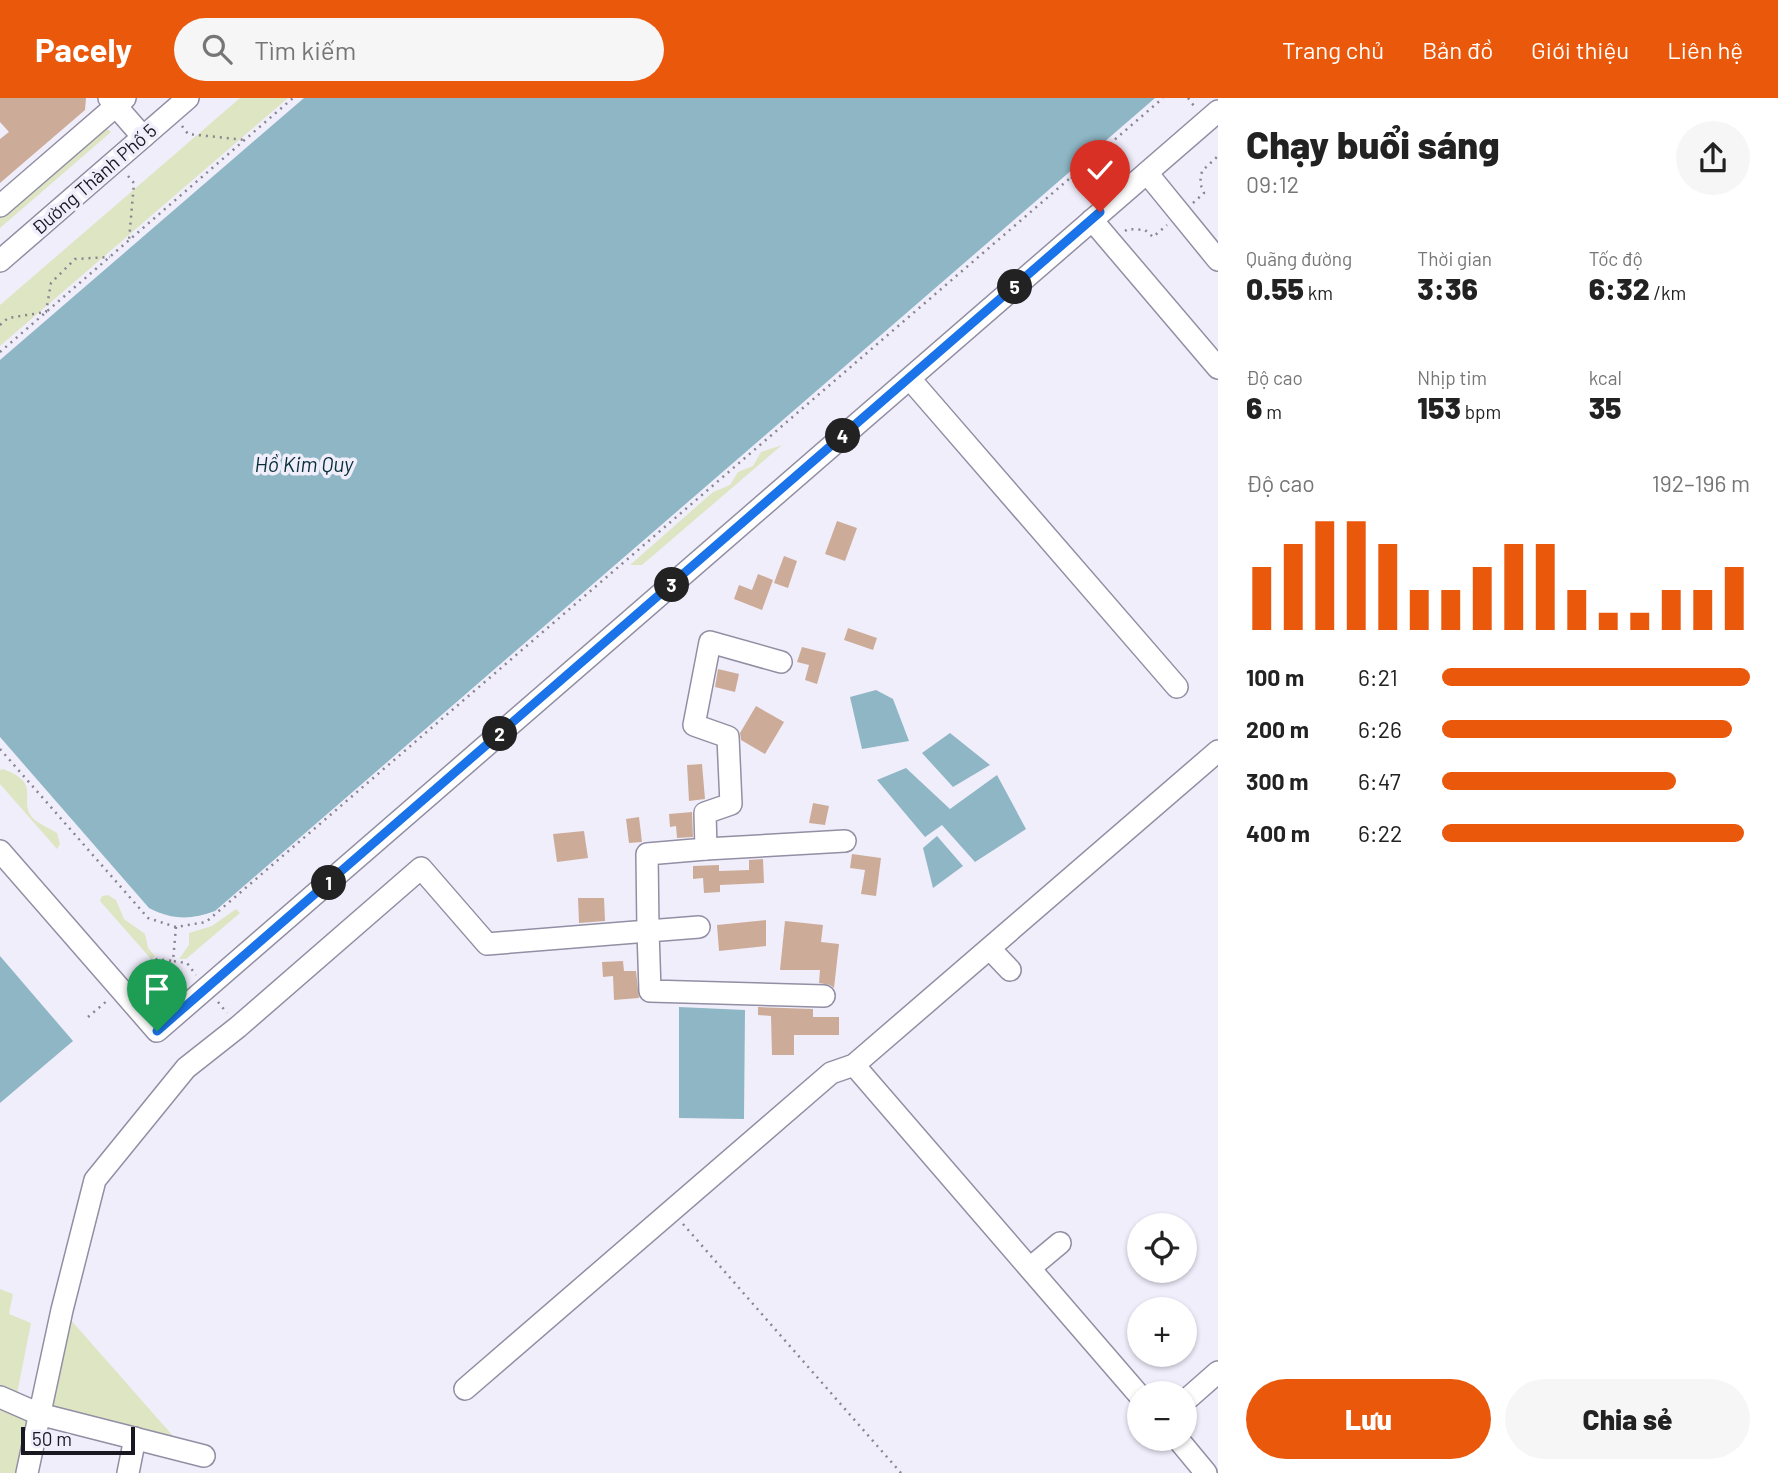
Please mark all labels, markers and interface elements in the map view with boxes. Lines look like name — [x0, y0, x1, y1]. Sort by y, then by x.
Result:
search box — [174, 18, 664, 81]
text: Pacely — [35, 29, 132, 69]
icon: search — [198, 30, 236, 68]
text: Tìm kiếm — [254, 34, 356, 65]
text: Trang chủ — [1282, 35, 1384, 64]
text: Bản đồ — [1422, 35, 1493, 64]
text: Giới thiệu — [1531, 35, 1629, 64]
text: Liên hệ — [1667, 35, 1743, 64]
street label: Đường Thành Phố 5 — [27, 118, 161, 239]
text: Chạy buổi sáng — [1246, 121, 1500, 167]
button: share — [1676, 121, 1750, 195]
pin — [1070, 140, 1130, 212]
icon: check — [1081, 151, 1119, 189]
text: 09:12 — [1246, 170, 1299, 198]
text: Quãng đường — [1246, 247, 1352, 270]
text: Thời gian — [1417, 247, 1492, 270]
text: Tốc độ — [1589, 247, 1643, 270]
pin: 5 — [998, 270, 1032, 304]
text: 0.55 — [1246, 270, 1304, 306]
text: 3:36 — [1417, 270, 1478, 306]
text: 6:32 — [1589, 270, 1650, 306]
text: 5 — [1009, 275, 1020, 298]
text: km — [1304, 281, 1333, 304]
text: /km — [1650, 281, 1686, 304]
text: Độ cao — [1246, 366, 1303, 389]
text: Nhịp tim — [1417, 366, 1487, 389]
text: kcal — [1589, 366, 1622, 389]
text: 6 — [1246, 389, 1262, 425]
text: 153 — [1417, 389, 1461, 425]
text: 35 — [1589, 389, 1622, 425]
text: m — [1262, 400, 1282, 423]
text: bpm — [1461, 400, 1501, 423]
pin: 4 — [826, 418, 860, 454]
text: 4 — [837, 424, 848, 447]
water label: Hồ Kim Quy — [255, 451, 354, 476]
text: Độ cao — [1246, 469, 1315, 497]
text: 192–196 m — [1652, 469, 1750, 497]
pin: 3 — [654, 568, 690, 602]
text: 3 — [666, 573, 677, 596]
text: 100 m — [1246, 663, 1304, 691]
text: 6:21 — [1358, 663, 1398, 691]
text: 200 m — [1246, 715, 1309, 743]
text: 6:26 — [1358, 715, 1402, 743]
pin: 2 — [482, 716, 518, 752]
text: 2 — [494, 722, 505, 745]
text: 300 m — [1246, 767, 1308, 795]
text: 6:47 — [1358, 767, 1401, 795]
text: 400 m — [1246, 819, 1310, 847]
text: 6:22 — [1358, 819, 1402, 847]
pin: 1 — [312, 866, 346, 900]
text: 1 — [325, 871, 332, 894]
pin — [127, 959, 187, 1031]
icon: arrive — [138, 970, 176, 1008]
map controls — [1127, 1213, 1197, 1451]
button: locate — [1127, 1213, 1197, 1283]
button: + — [1127, 1297, 1197, 1367]
button: Lưu — [1246, 1379, 1491, 1459]
button: Chia sẻ — [1505, 1379, 1750, 1459]
button: − — [1127, 1381, 1197, 1451]
scale bar — [21, 1424, 135, 1456]
text: 50 m — [32, 1427, 72, 1450]

